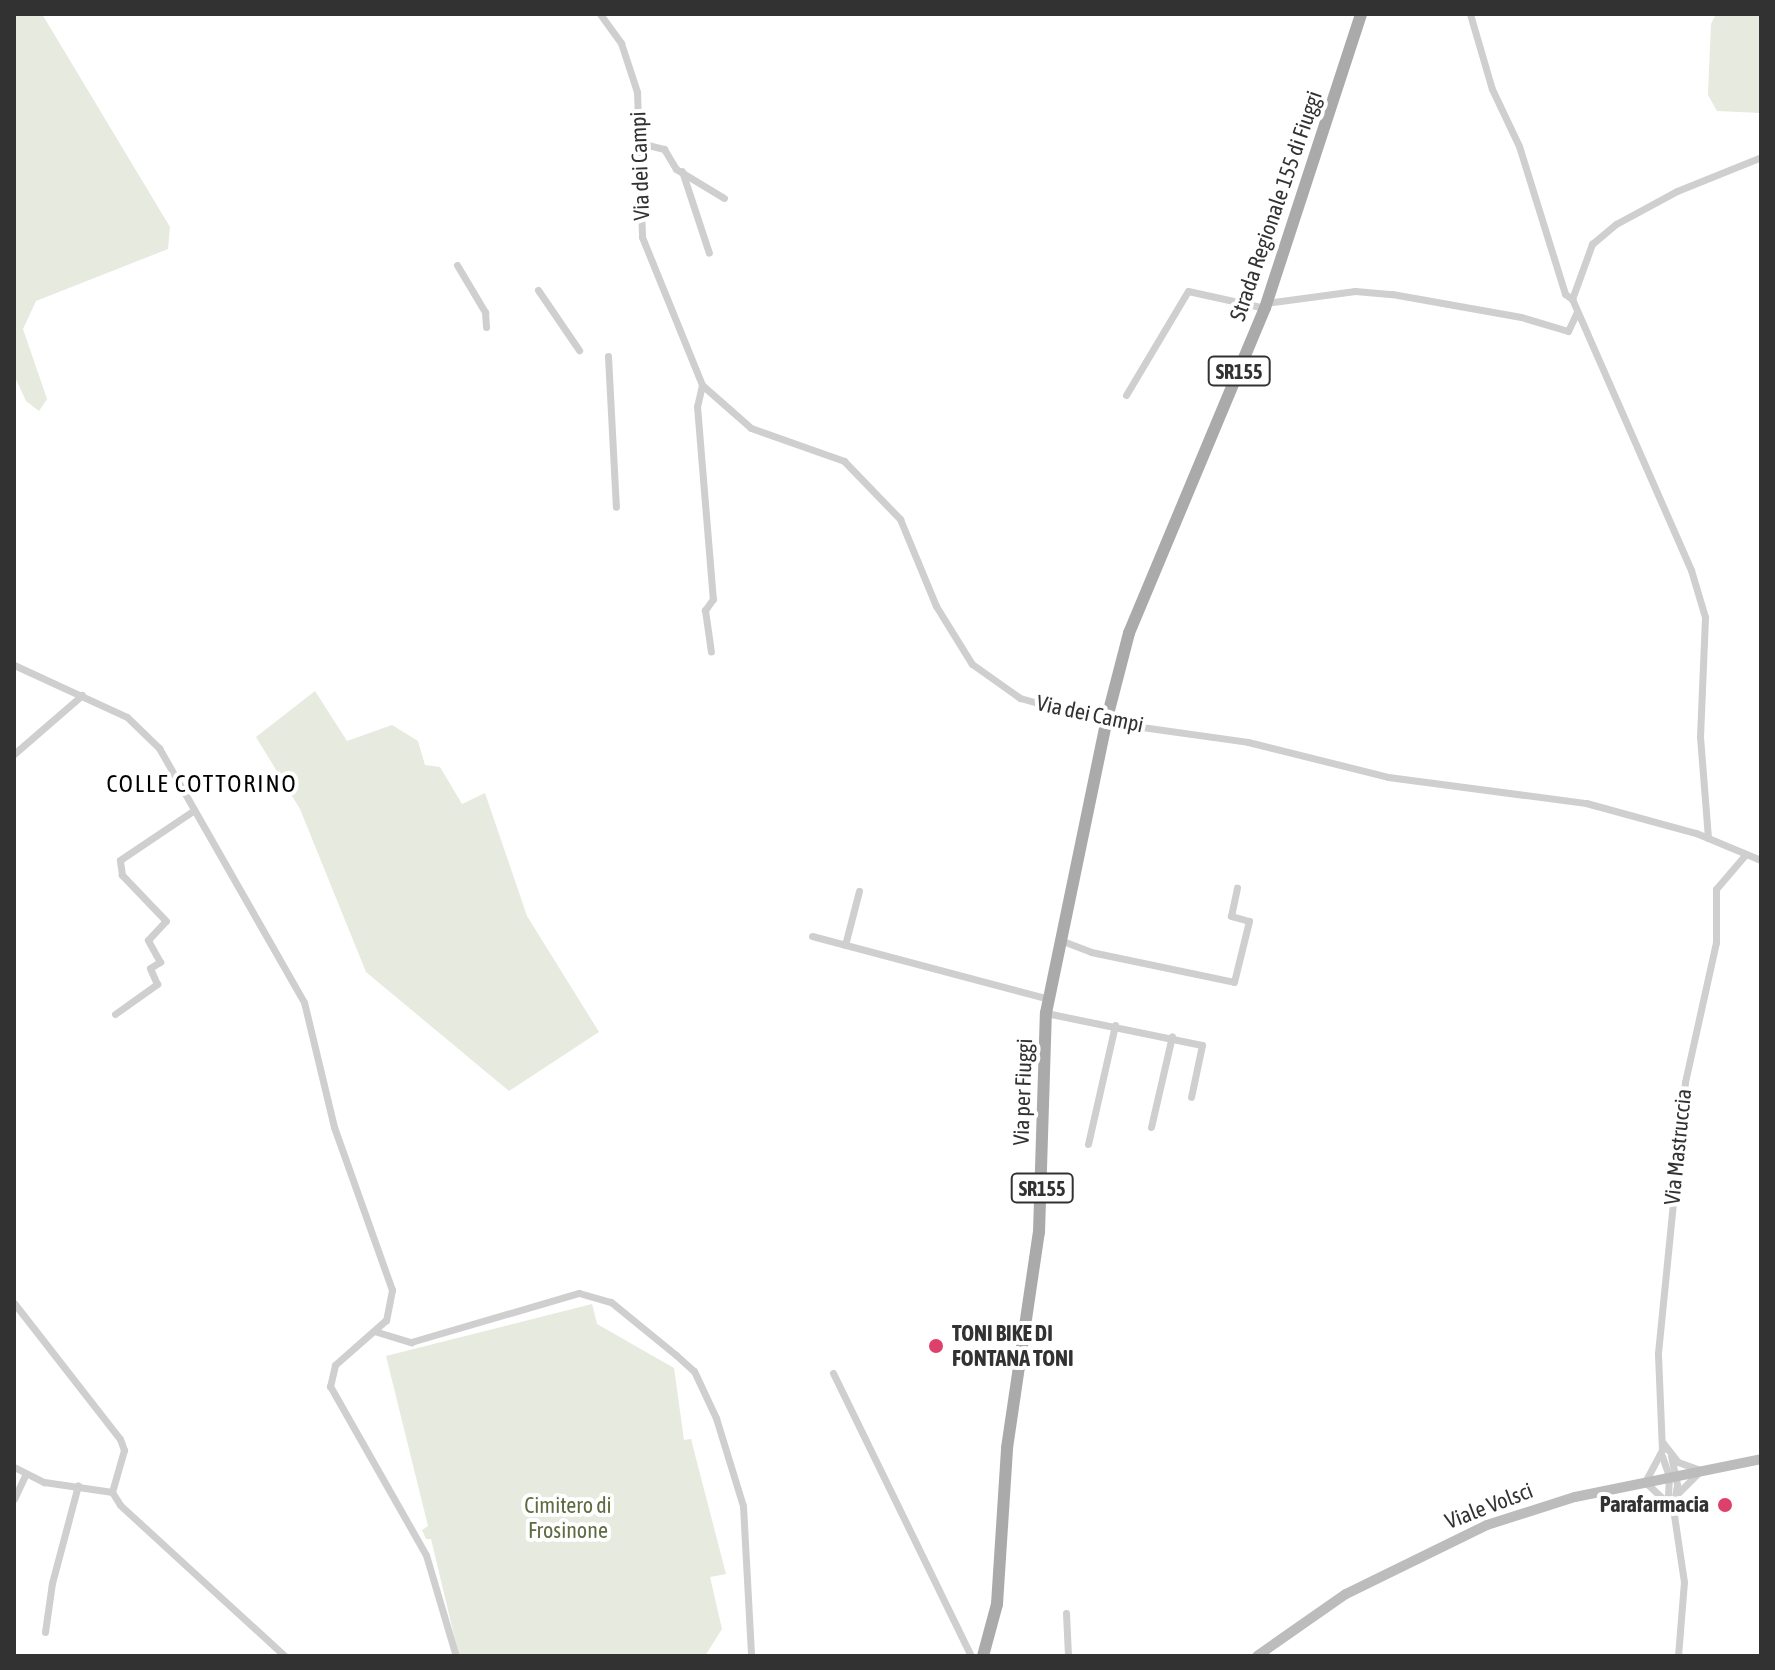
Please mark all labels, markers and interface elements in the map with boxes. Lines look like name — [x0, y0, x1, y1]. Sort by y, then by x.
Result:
street label: Strada Regionale 155 di Fiuggi — [1224, 88, 1328, 324]
street label: Via dei Campi — [625, 111, 655, 221]
road number: SR155 — [1207, 355, 1271, 387]
street label: Via dei Campi — [1034, 690, 1146, 738]
district label: COLLE COTTORINO — [106, 770, 298, 798]
street label: Via per Fiuggi — [1008, 1038, 1038, 1146]
street label: Via Mastruccia — [1659, 1088, 1697, 1206]
road number: SR155 — [1010, 1172, 1074, 1204]
place label: TONI BIKE DI FONTANA TONI — [952, 1320, 1074, 1372]
marker: TONI BIKE DI FONTANA TONI — [927, 1337, 945, 1355]
street label: Viale Volsci — [1441, 1477, 1537, 1535]
park label: Cimitero di Frosinone — [524, 1492, 612, 1544]
place label: Parafarmacia — [1600, 1492, 1709, 1518]
marker: Parafarmacia — [1716, 1496, 1734, 1514]

